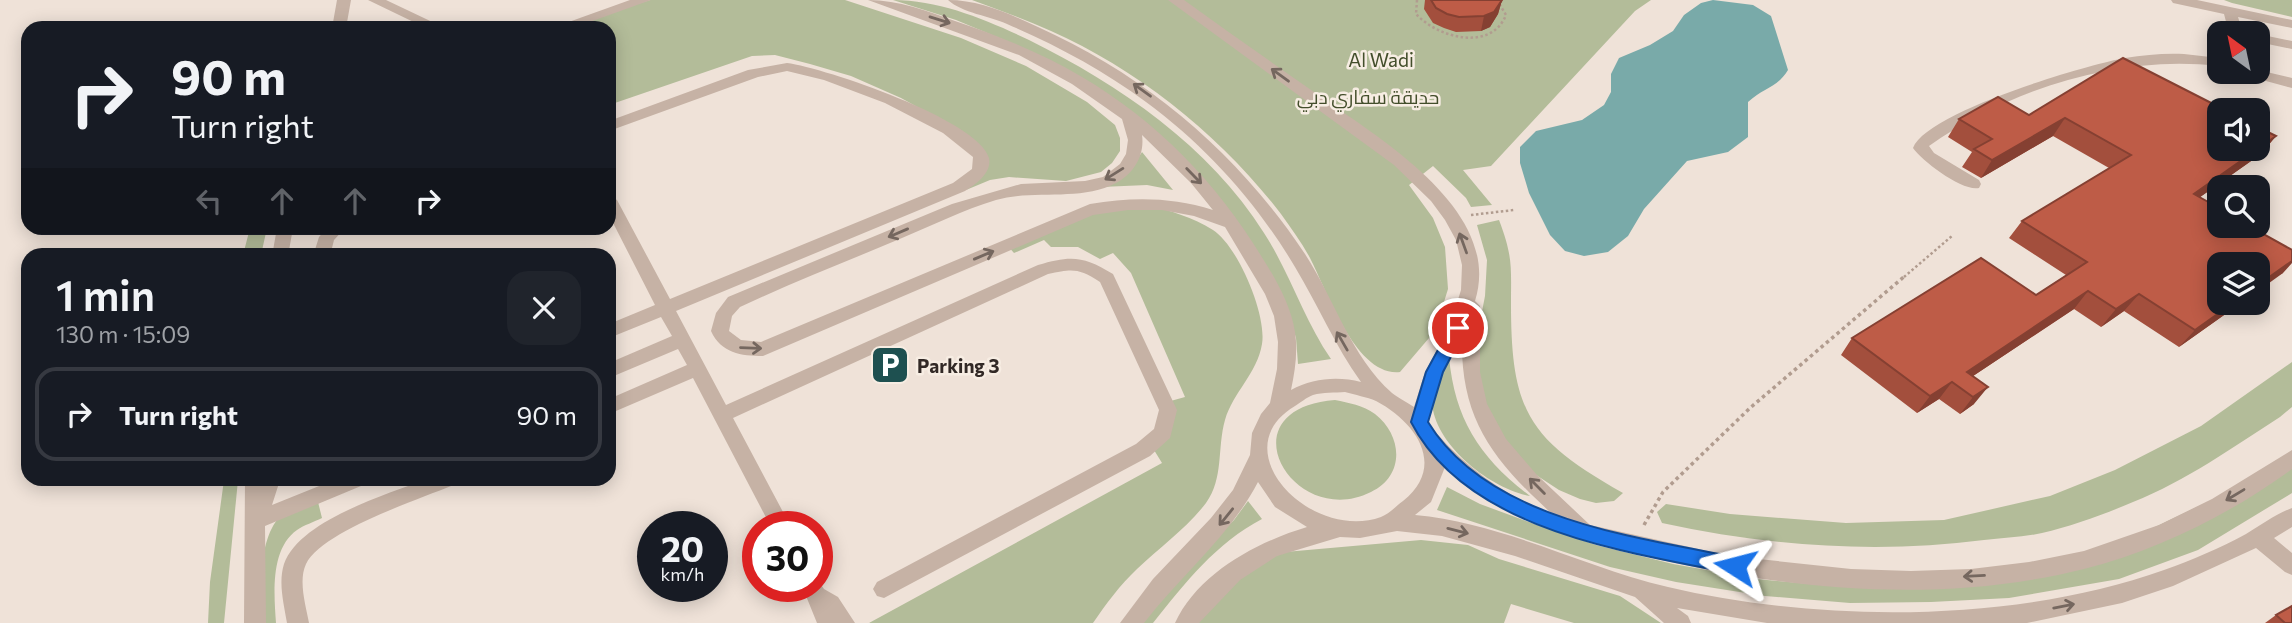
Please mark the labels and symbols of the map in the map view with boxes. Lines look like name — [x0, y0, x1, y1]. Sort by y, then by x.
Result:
one-way arrow — [929, 14, 951, 27]
north arrow — [2207, 21, 2270, 84]
park label: Al Wadi — [1348, 48, 1414, 71]
one-way arrow — [1272, 68, 1290, 83]
one-way arrow — [1133, 83, 1152, 97]
park label: حديقة سفاري دبي — [1297, 85, 1439, 112]
one-way arrow — [1105, 167, 1124, 182]
one-way arrow — [1185, 167, 1202, 184]
one-way arrow — [888, 227, 909, 240]
one-way arrow — [1456, 232, 1468, 254]
one-way arrow — [973, 248, 994, 261]
pin — [1428, 298, 1488, 358]
one-way arrow — [1335, 332, 1349, 352]
one-way arrow — [739, 342, 762, 355]
parking icon: Parking 3 — [869, 344, 911, 386]
place label: Parking 3 — [917, 354, 1000, 377]
one-way arrow — [1528, 478, 1545, 495]
one-way arrow — [2225, 488, 2245, 502]
one-way arrow — [1218, 508, 1234, 526]
speed limit sign: 30 — [742, 511, 833, 602]
one-way arrow — [1446, 525, 1469, 538]
position arrow — [1698, 529, 1772, 603]
one-way arrow — [1963, 570, 1985, 583]
one-way arrow — [2052, 599, 2075, 613]

